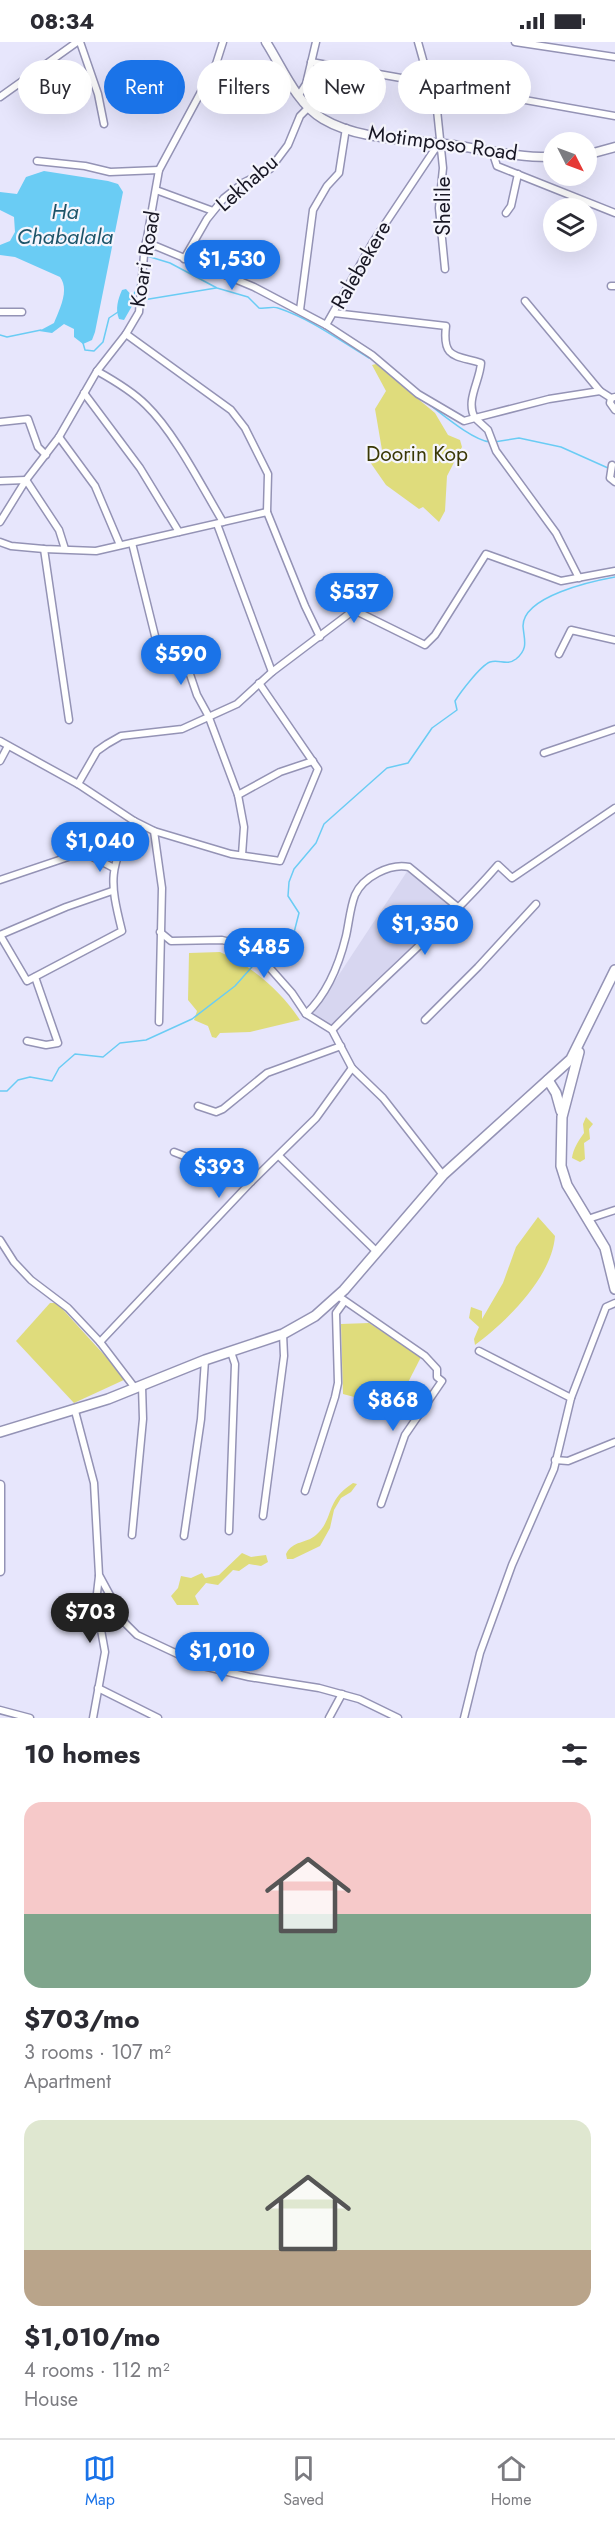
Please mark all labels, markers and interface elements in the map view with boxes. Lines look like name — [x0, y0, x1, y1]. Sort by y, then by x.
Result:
text: 08:34 — [30, 5, 94, 37]
chip: Buy — [18, 60, 92, 114]
chip: Rent — [104, 60, 185, 114]
chip: Filters — [197, 60, 291, 114]
chip: New — [303, 60, 386, 114]
chip: Apartment — [398, 60, 531, 114]
street label: Motimposo Road — [366, 118, 520, 168]
north arrow — [543, 132, 597, 186]
map controls — [543, 132, 597, 252]
street label: Lekhabu — [209, 148, 285, 218]
street label: Shelile — [428, 176, 458, 236]
water label: Ha Chabalala — [17, 195, 113, 252]
button: layers — [543, 198, 597, 252]
street label: Koari Road — [123, 209, 167, 309]
street label: Ralebekere — [324, 215, 399, 315]
pin: $1,530 — [183, 240, 281, 291]
text: $1,530 — [198, 245, 266, 274]
park label: Doorin Kop — [366, 439, 468, 469]
pin: $537 — [318, 573, 390, 624]
text: $537 — [329, 578, 379, 607]
pin: $590 — [145, 635, 217, 686]
text: $590 — [155, 640, 207, 669]
pin: $1,040 — [51, 822, 149, 873]
text: $1,040 — [65, 827, 135, 856]
pin: $1,350 — [376, 905, 474, 956]
text: $1,350 — [391, 910, 459, 939]
pin: $485 — [228, 928, 300, 979]
text: $485 — [238, 933, 290, 962]
pin: $393 — [183, 1148, 255, 1199]
text: $393 — [194, 1153, 244, 1182]
pin: $868 — [357, 1381, 429, 1432]
text: $868 — [368, 1386, 418, 1415]
pin: $703 — [54, 1593, 126, 1644]
text: $703 — [65, 1598, 115, 1627]
pin: $1,010 — [173, 1632, 271, 1683]
text: $1,010 — [189, 1637, 255, 1666]
text: 10 homes — [24, 1735, 140, 1773]
icon: filters — [558, 1738, 591, 1771]
icon: home — [254, 1841, 362, 1949]
text: $703/mo — [24, 2000, 139, 2038]
text: 3 rooms · 107 m² — [24, 2038, 171, 2067]
text: Apartment — [24, 2067, 111, 2096]
icon: home — [254, 2159, 362, 2267]
text: $1,010/mo — [24, 2318, 160, 2356]
text: 4 rooms · 112 m² — [24, 2356, 170, 2385]
text: House — [24, 2385, 78, 2414]
tab: Map — [83, 2452, 116, 2511]
tab: Saved — [283, 2452, 324, 2511]
tab: Home — [491, 2452, 532, 2511]

